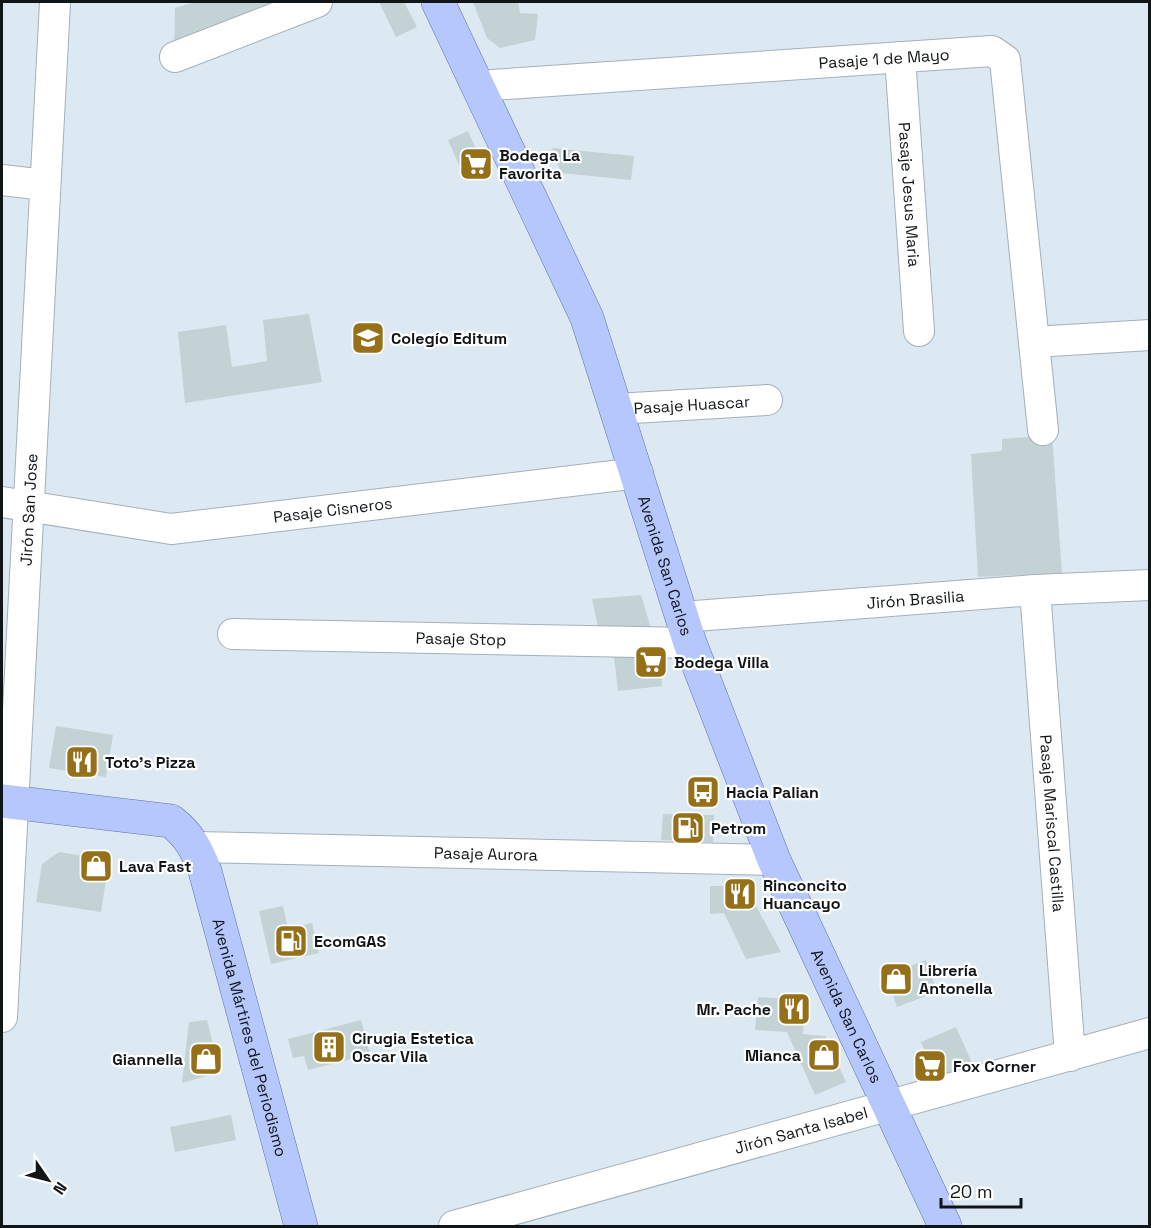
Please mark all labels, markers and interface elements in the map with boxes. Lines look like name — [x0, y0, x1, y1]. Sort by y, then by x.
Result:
street label: Pasaje 1 de Mayo — [818, 44, 950, 74]
street label: Pasaje Jesus Maria — [894, 122, 925, 268]
place label: Bodega La Favorita — [499, 145, 580, 184]
supermarket icon: Bodega La Favorita — [458, 146, 494, 182]
school or university icon: Colegío Editum — [350, 320, 386, 356]
place label: Colegío Editum — [391, 328, 507, 349]
street label: Pasaje Huascar — [633, 391, 751, 419]
street label: Jirón San Jose — [16, 453, 42, 567]
street label: Pasaje Cisneros — [272, 493, 393, 528]
street label: Avenida San Carlos — [633, 493, 697, 638]
street label: Jirón Brasilia — [866, 585, 965, 614]
street label: Pasaje Stop — [415, 628, 507, 650]
supermarket icon: Bodega Villa — [633, 644, 669, 680]
place label: Bodega Villa — [674, 652, 769, 673]
street label: Pasaje Mariscal Castilla — [1035, 734, 1069, 913]
restaurant icon: Toto's Pizza — [64, 744, 100, 780]
place label: Toto's Pizza — [105, 752, 196, 773]
bus stop icon: Hacia Palian — [685, 774, 721, 810]
place label: Hacia Palian — [726, 782, 819, 803]
fuel station icon: Petrom — [670, 810, 706, 846]
place label: Petrom — [711, 818, 766, 839]
street label: Pasaje Aurora — [434, 842, 538, 866]
shop icon: Lava Fast — [78, 848, 114, 884]
place label: Lava Fast — [119, 856, 191, 877]
place label: Rinconcito Huancayo — [763, 875, 847, 914]
restaurant icon: Rinconcito Huancayo — [722, 876, 758, 912]
street label: Avenida Mártires del Periodismo — [207, 916, 292, 1159]
fuel station icon: EcomGAS — [273, 923, 309, 959]
place label: EcomGAS — [314, 931, 386, 952]
street label: Avenida San Carlos — [806, 946, 887, 1086]
place label: Librería Antonella — [919, 960, 992, 999]
shop icon: Librería Antonella — [878, 961, 914, 997]
restaurant icon: Mr. Pache — [776, 991, 812, 1027]
place label: Mr. Pache — [696, 999, 771, 1020]
place label: Cirugia Estetica Oscar Vila — [352, 1028, 474, 1067]
building icon: Cirugia Estetica Oscar Vila — [311, 1029, 347, 1065]
shop icon: Mianca — [806, 1037, 842, 1073]
shop icon: Giannella — [188, 1041, 224, 1077]
place label: Mianca — [745, 1045, 801, 1066]
supermarket icon: Fox Corner — [912, 1048, 948, 1084]
place label: Giannella — [112, 1049, 183, 1070]
place label: Fox Corner — [953, 1056, 1036, 1077]
street label: Jirón Santa Isabel — [732, 1102, 870, 1159]
north arrow — [18, 1150, 78, 1210]
scale bar — [941, 1171, 1020, 1209]
text: N — [48, 1178, 72, 1199]
text: 20 m — [950, 1180, 993, 1203]

